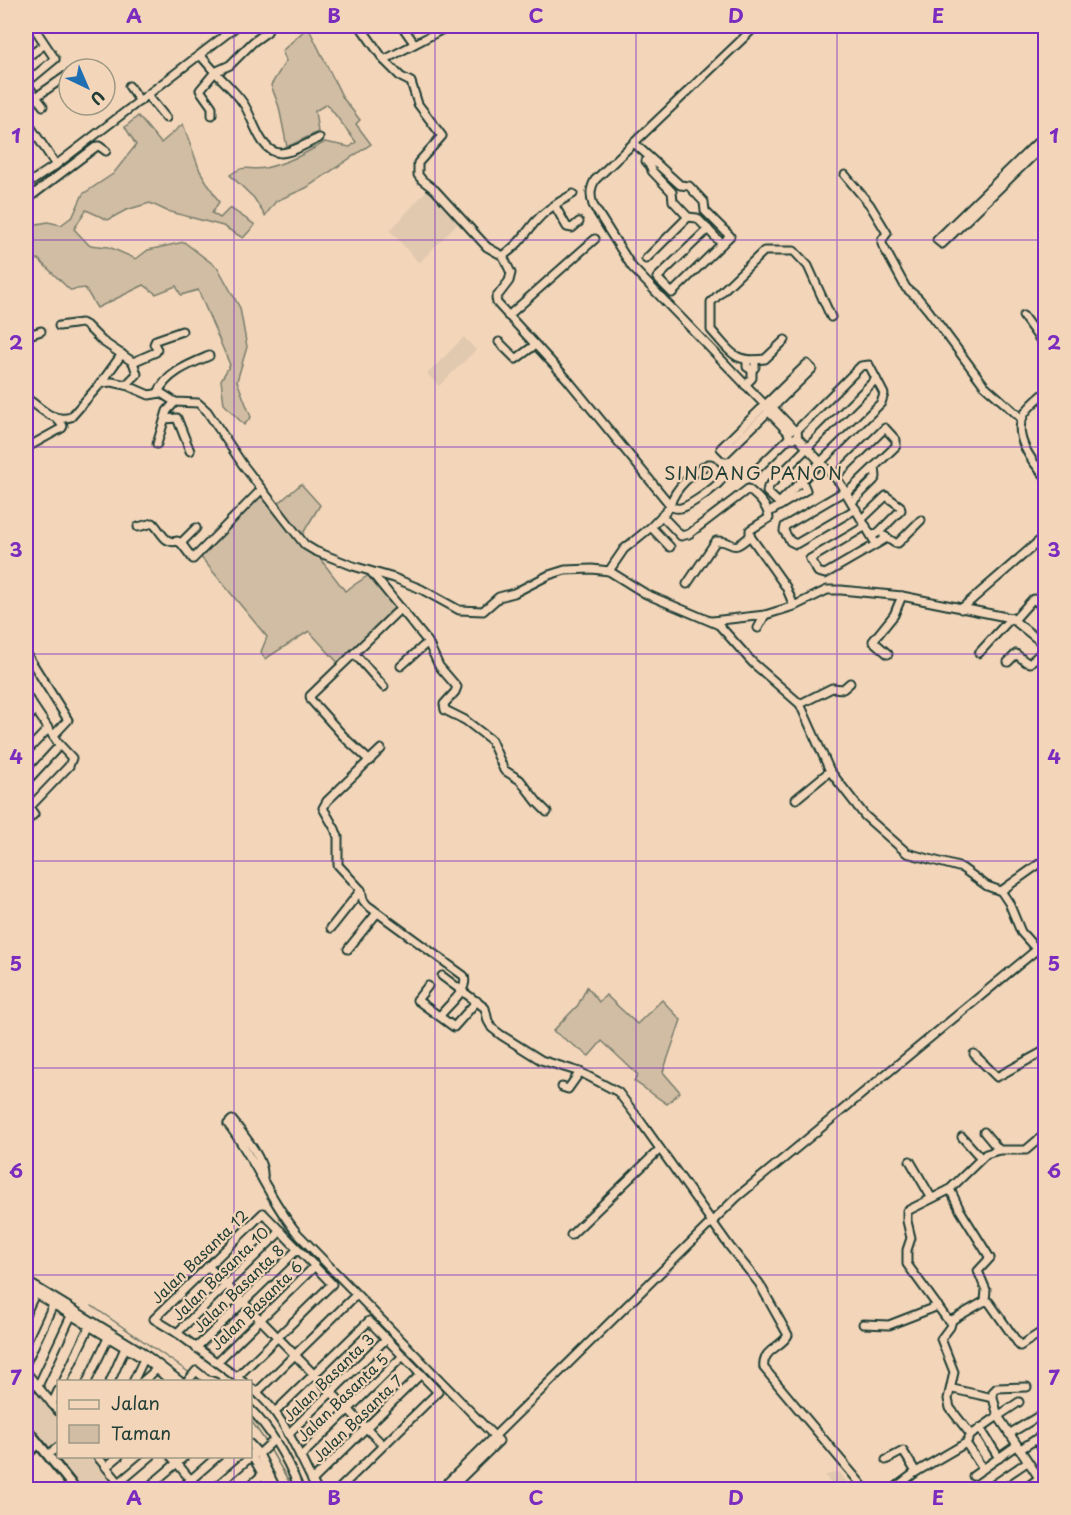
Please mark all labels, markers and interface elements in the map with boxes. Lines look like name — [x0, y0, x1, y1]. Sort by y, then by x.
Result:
text: A — [126, 0, 142, 30]
text: B — [327, 0, 341, 30]
text: C — [528, 0, 544, 30]
text: D — [728, 0, 744, 30]
text: E — [932, 0, 944, 30]
north arrow — [57, 57, 117, 117]
text: U — [85, 86, 111, 111]
text: 1 — [11, 120, 21, 150]
text: 1 — [1049, 120, 1059, 150]
text: 2 — [9, 327, 23, 357]
text: 2 — [1047, 327, 1061, 357]
district label: SINDANG PANON — [664, 459, 844, 486]
text: 3 — [9, 534, 23, 564]
text: 3 — [1047, 534, 1061, 564]
text: 4 — [9, 741, 23, 771]
text: 4 — [1047, 741, 1061, 771]
text: 5 — [10, 948, 22, 978]
text: 5 — [1048, 948, 1060, 978]
text: 6 — [9, 1155, 23, 1185]
text: 6 — [1047, 1155, 1061, 1185]
street label: Jalan Basanta 12 — [145, 1204, 253, 1308]
street label: Jalan Basanta 10 — [166, 1221, 274, 1325]
street label: Jalan Basanta 8 — [187, 1238, 289, 1338]
street label: Jalan Basanta 6 — [205, 1255, 307, 1355]
street label: Jalan Basanta 3 — [277, 1327, 379, 1427]
street label: Jalan Basanta 5 — [291, 1347, 393, 1447]
text: 7 — [10, 1362, 22, 1392]
text: 7 — [1048, 1362, 1060, 1392]
street label: Jalan Basanta 7 — [307, 1368, 408, 1467]
legend — [57, 1380, 252, 1458]
text: Jalan — [111, 1389, 160, 1416]
text: Taman — [111, 1419, 171, 1446]
text: A — [126, 1482, 142, 1512]
text: B — [327, 1482, 341, 1512]
text: C — [528, 1482, 544, 1512]
text: D — [728, 1482, 744, 1512]
text: E — [932, 1482, 944, 1512]

